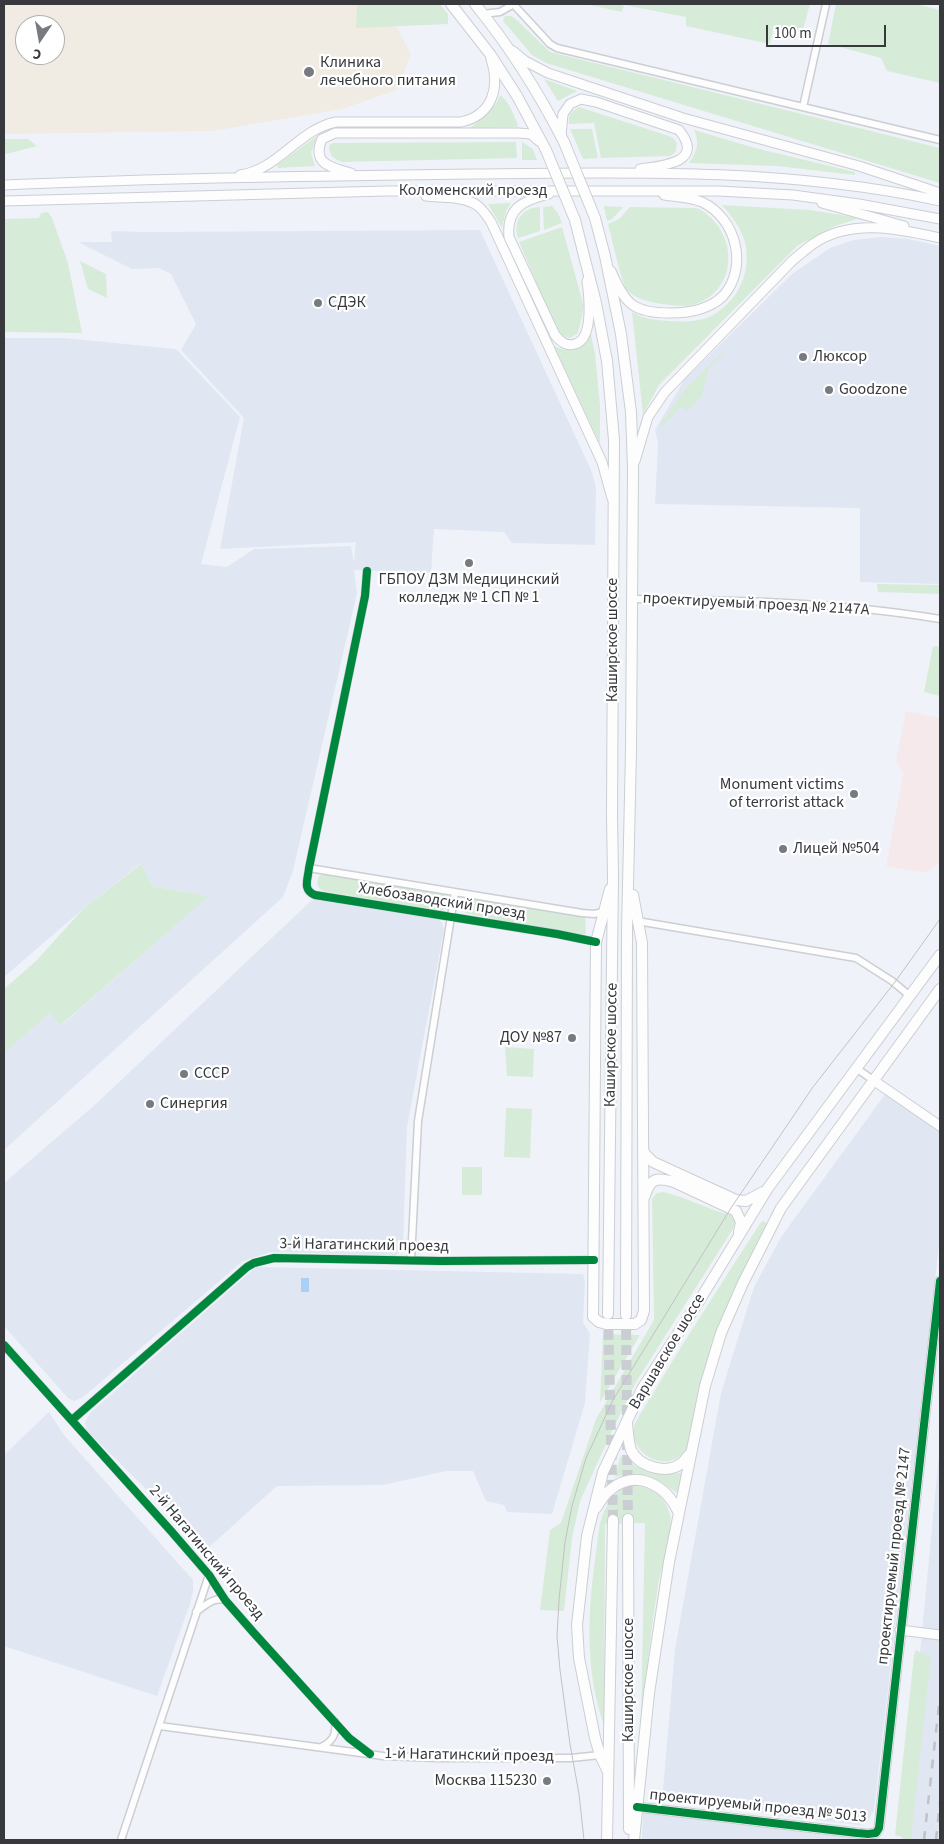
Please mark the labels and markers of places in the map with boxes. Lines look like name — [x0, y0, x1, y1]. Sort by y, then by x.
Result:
place label: Клиника лечебного питания — [320, 53, 456, 91]
marker: Клиника лечебного питания — [302, 65, 316, 79]
place label: СДЭК — [328, 293, 366, 313]
marker: СДЭК — [312, 297, 324, 309]
place label: Люксор — [813, 347, 867, 367]
marker: Люксор — [797, 351, 809, 363]
place label: Goodzone — [839, 380, 907, 400]
marker: Goodzone — [823, 384, 835, 396]
marker: ГБПОУ ДЗМ Медицинский колледж № 1 СП № 1 — [463, 557, 475, 569]
place label: ГБПОУ ДЗМ Медицинский колледж № 1 СП № 1 — [379, 570, 559, 608]
place label: Monument victims of terrorist attack — [720, 775, 844, 813]
marker: Monument victims of terrorist attack — [848, 788, 860, 800]
place label: Лицей №504 — [793, 839, 879, 859]
marker: Лицей №504 — [777, 843, 789, 855]
place label: ДОУ №87 — [500, 1028, 562, 1048]
marker: ДОУ №87 — [566, 1032, 578, 1044]
place label: СССР — [194, 1064, 230, 1084]
marker: СССР — [178, 1068, 190, 1080]
place label: Синергия — [160, 1094, 228, 1114]
marker: Синергия — [144, 1098, 156, 1110]
place label: Москва 115230 — [434, 1771, 537, 1791]
marker: Москва 115230 — [541, 1775, 553, 1787]

